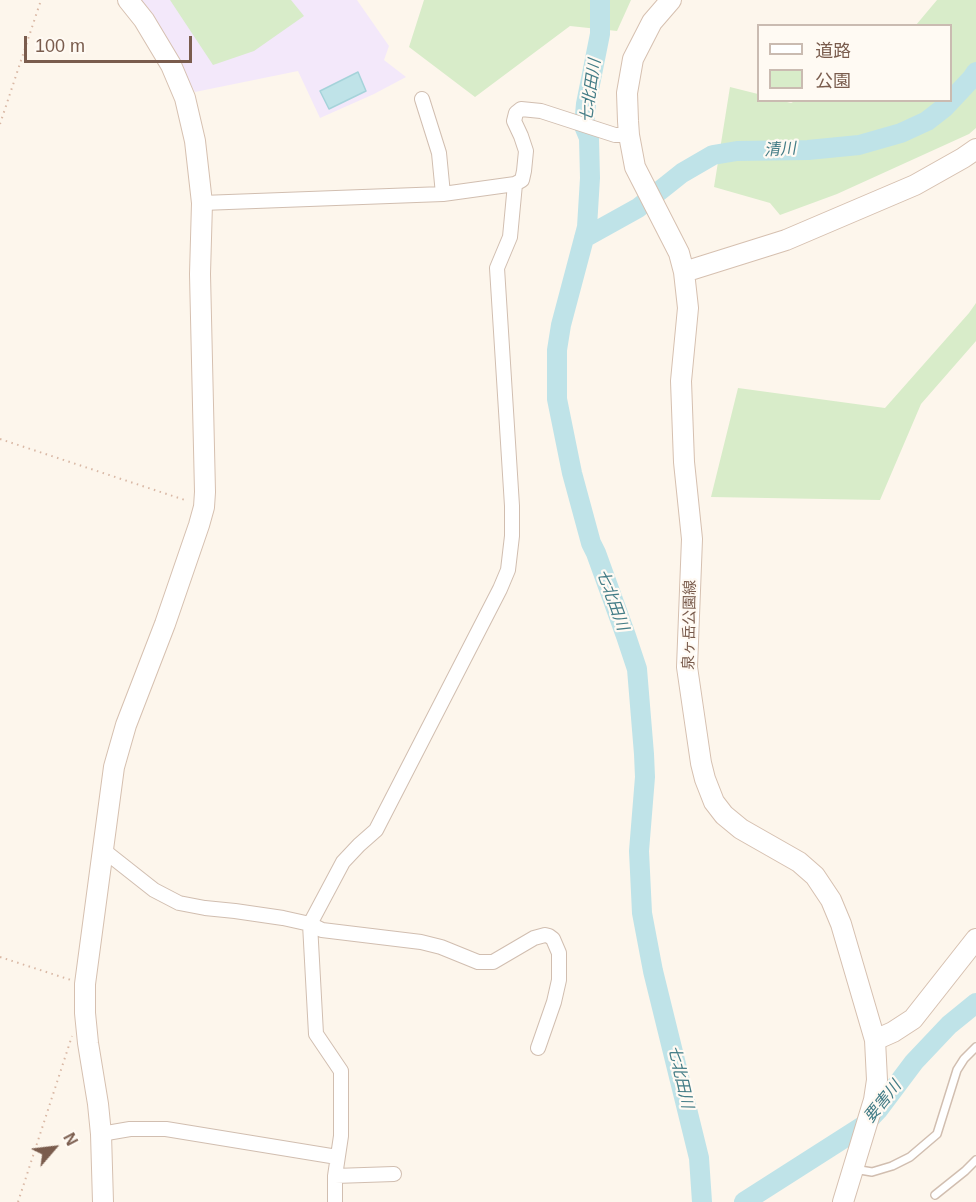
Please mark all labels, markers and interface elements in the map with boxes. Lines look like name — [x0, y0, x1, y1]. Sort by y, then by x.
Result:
scale bar — [27, 24, 195, 62]
legend — [757, 24, 952, 102]
text: 100 m — [35, 36, 85, 56]
text: 道路 — [815, 41, 851, 61]
water label: 七北田川 — [577, 58, 605, 124]
text: 公園 — [815, 71, 851, 91]
water label: 清川 — [763, 139, 797, 161]
water label: 七北田川 — [592, 567, 632, 633]
street label: 泉ヶ岳公園線 — [680, 580, 700, 670]
water label: 七北田川 — [663, 1044, 697, 1110]
water label: 要害川 — [860, 1077, 906, 1127]
north arrow — [24, 1118, 84, 1178]
text: N — [60, 1130, 81, 1148]

